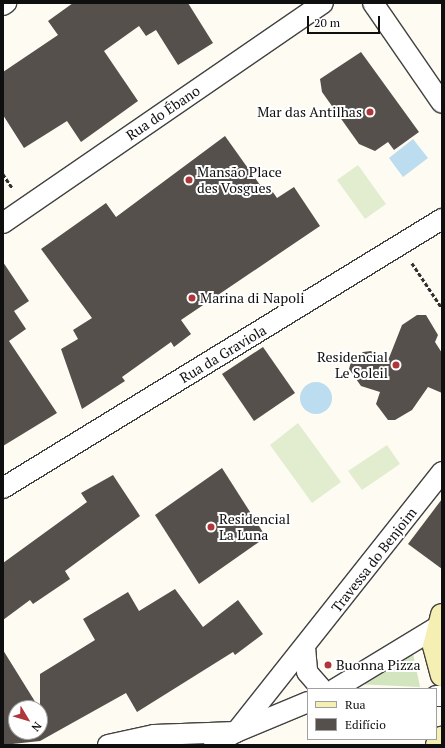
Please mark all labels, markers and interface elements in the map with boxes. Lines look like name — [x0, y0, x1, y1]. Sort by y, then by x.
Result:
scale bar — [309, 8, 382, 34]
text: 20 m — [314, 15, 340, 30]
street label: Rua do Ébano — [123, 82, 203, 144]
place label: Mar das Antilhas — [257, 104, 362, 120]
marker: Mar das Antilhas — [365, 107, 375, 117]
place label: Mansão Place des Vosgues — [197, 164, 282, 196]
marker: Mansão Place des Vosgues — [184, 175, 194, 185]
place label: Marina di Napoli — [200, 290, 304, 306]
marker: Marina di Napoli — [187, 293, 197, 303]
street label: Rua da Graviola — [177, 322, 269, 386]
place label: Residencial Le Soleil — [317, 349, 388, 382]
marker: Residencial Le Soleil — [391, 360, 401, 370]
street label: Travessa do Benjoim — [328, 504, 420, 616]
place label: Residencial La Luna — [219, 511, 290, 544]
marker: Residencial La Luna — [206, 522, 216, 532]
place label: Buonna Pizza — [336, 657, 420, 673]
marker: Buonna Pizza — [323, 660, 333, 670]
legend — [307, 688, 437, 740]
text: Rua — [345, 697, 366, 712]
north arrow — [8, 700, 48, 740]
text: Edifício — [345, 717, 386, 732]
text: N — [29, 719, 45, 734]

